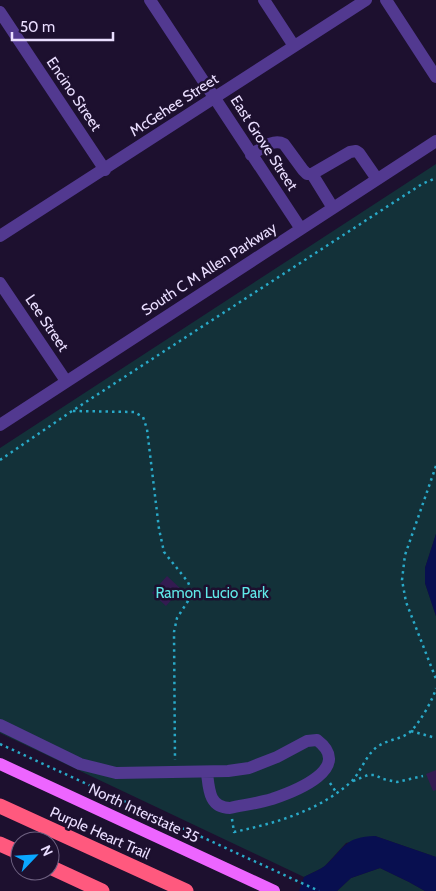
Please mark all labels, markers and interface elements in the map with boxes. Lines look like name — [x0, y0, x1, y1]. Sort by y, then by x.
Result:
scale bar — [12, 10, 114, 42]
text: 50 m — [20, 18, 55, 36]
street label: Encino Street — [43, 54, 105, 134]
street label: McGehee Street — [126, 70, 222, 140]
street label: East Grove Street — [227, 92, 301, 194]
street label: South C M Allen Parkway — [138, 218, 280, 319]
street label: Lee Street — [21, 291, 73, 355]
park label: Ramon Lucio Park — [155, 584, 269, 602]
street label: North Interstate 35 — [86, 780, 202, 846]
street label: Purple Heart Trail — [47, 803, 153, 863]
north arrow — [10, 831, 60, 881]
text: N — [37, 842, 57, 859]

